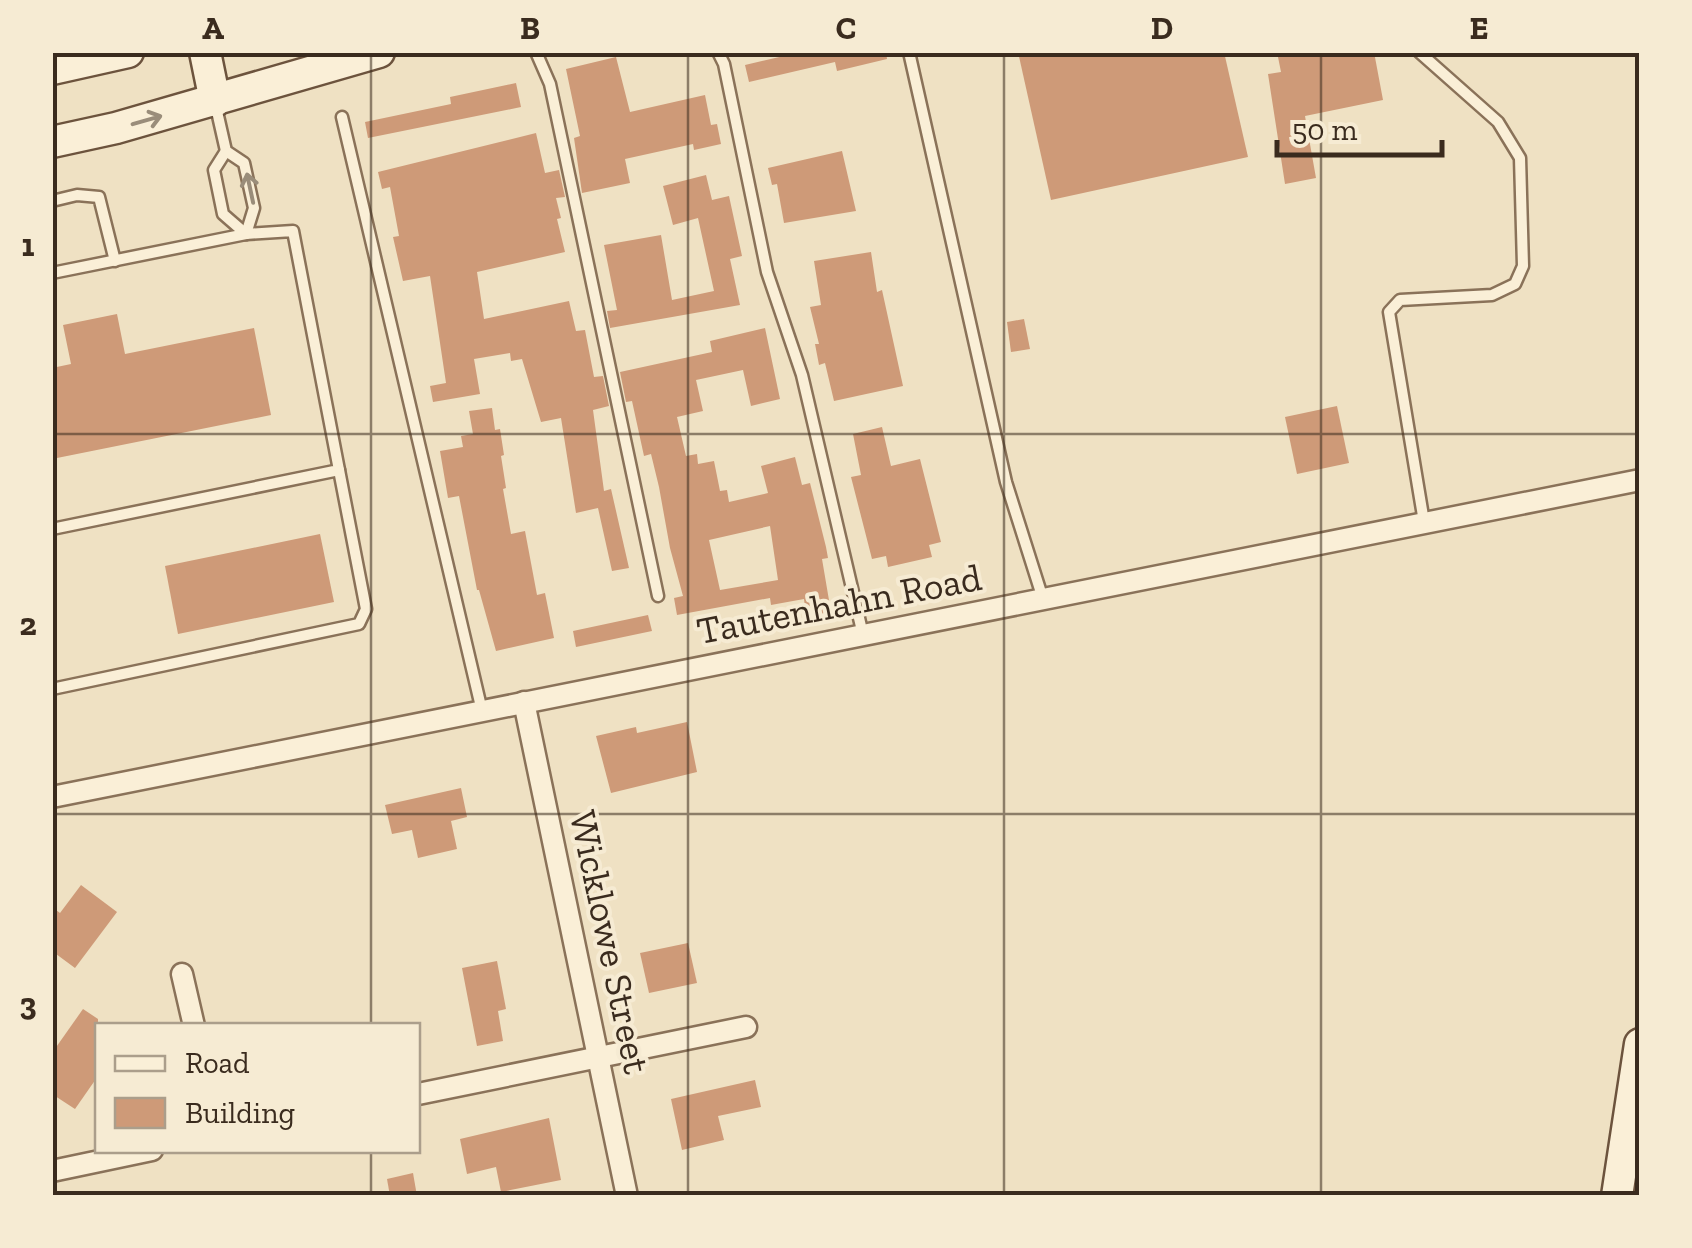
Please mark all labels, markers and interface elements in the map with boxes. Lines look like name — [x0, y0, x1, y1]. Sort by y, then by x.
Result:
text: A — [202, 9, 224, 47]
text: B — [520, 9, 540, 47]
text: C — [836, 9, 856, 47]
text: D — [1151, 9, 1173, 47]
text: E — [1470, 9, 1488, 47]
scale bar — [1277, 95, 1442, 157]
one-way arrow — [131, 109, 163, 128]
text: 50 m — [1292, 112, 1357, 148]
one-way arrow — [239, 173, 258, 205]
text: 1 — [22, 226, 35, 264]
street label: Tautenhahn Road — [693, 554, 985, 654]
text: 2 — [19, 605, 37, 643]
street label: Wicklowe Street — [560, 806, 660, 1078]
text: 3 — [19, 985, 37, 1023]
legend — [95, 1023, 420, 1153]
text: Road — [185, 1045, 250, 1081]
text: Building — [185, 1095, 295, 1131]

